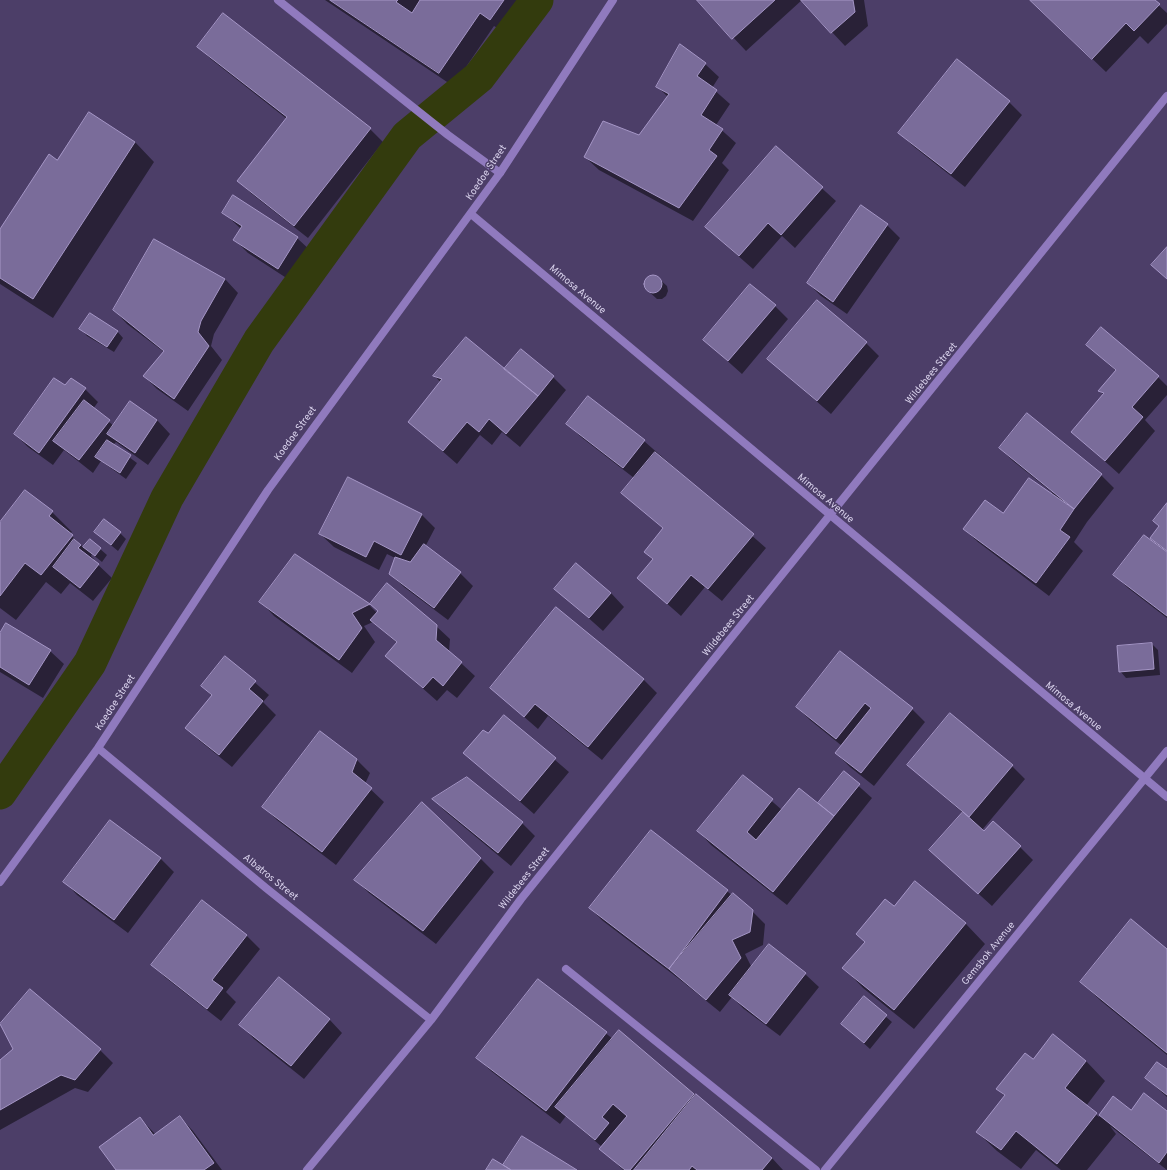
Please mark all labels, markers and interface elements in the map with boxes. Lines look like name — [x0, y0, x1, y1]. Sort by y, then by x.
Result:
street label: Koedoe Street — [464, 143, 510, 203]
street label: Mimosa Avenue — [546, 263, 608, 317]
street label: Wildebees Street — [904, 341, 960, 407]
street label: Koedoe Street — [272, 404, 320, 464]
street label: Mimosa Avenue — [794, 472, 856, 526]
street label: Wildebees Street — [701, 593, 757, 659]
street label: Koedoe Street — [93, 673, 139, 733]
street label: Mimosa Avenue — [1042, 680, 1104, 734]
street label: Wildebees Street — [497, 845, 553, 913]
street label: Albatros Street — [240, 852, 300, 904]
street label: Gemsbok Avenue — [960, 920, 1018, 988]

